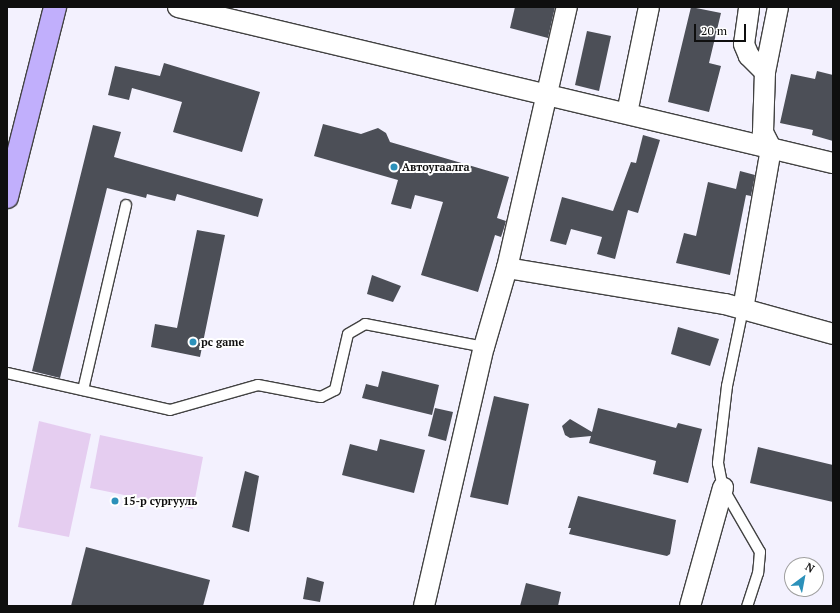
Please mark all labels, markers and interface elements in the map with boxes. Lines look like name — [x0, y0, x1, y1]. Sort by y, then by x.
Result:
scale bar — [696, 16, 748, 42]
text: 20 m — [701, 23, 727, 38]
place label: Автоугаалга — [402, 160, 470, 174]
marker: Автоугаалга — [389, 162, 399, 172]
place label: pc game — [201, 335, 244, 349]
marker: pc game — [188, 337, 198, 347]
place label: 15-р сургууль — [123, 494, 197, 508]
marker: 15-р сургууль — [110, 496, 120, 506]
north arrow — [784, 557, 824, 597]
text: N — [803, 560, 817, 576]

